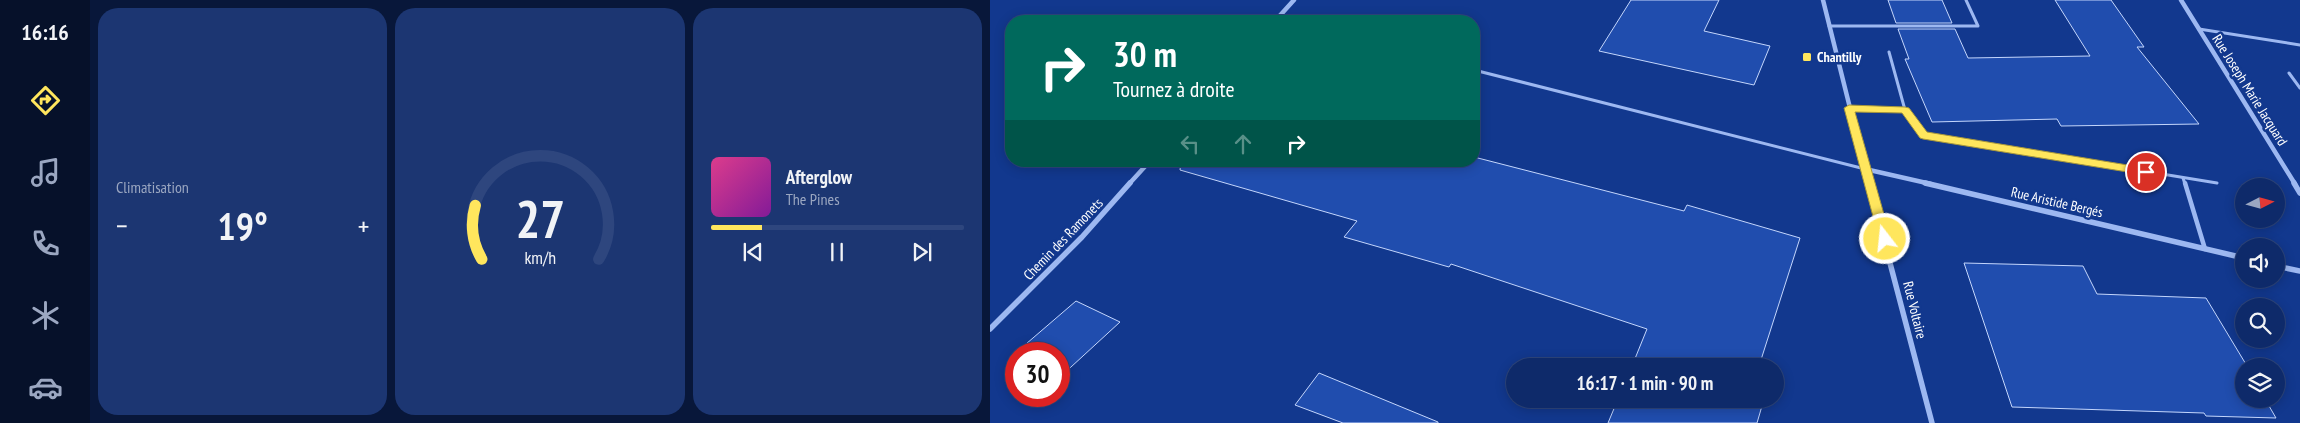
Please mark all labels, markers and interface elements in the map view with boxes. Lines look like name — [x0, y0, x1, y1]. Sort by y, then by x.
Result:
text: 16:16 — [21, 18, 69, 46]
text: 30 m — [1113, 31, 1177, 77]
street label: Rue Joseph Marie Jacquard — [2208, 31, 2292, 149]
icon: right — [1030, 35, 1095, 100]
place label: Chantilly — [1817, 48, 1862, 66]
marker: Chantilly — [1801, 51, 1813, 63]
text: Tournez à droite — [1113, 75, 1235, 103]
icon: directions — [28, 83, 63, 118]
icon: left — [1176, 130, 1204, 158]
icon: ahead — [1229, 130, 1257, 158]
icon: right — [1282, 130, 1310, 158]
pin — [2125, 151, 2167, 193]
icon: music — [28, 155, 63, 190]
icon: arrive — [2132, 158, 2160, 186]
text: Afterglow — [786, 165, 852, 189]
text: Climatisation — [116, 177, 189, 197]
north arrow — [2235, 178, 2285, 228]
map controls — [2235, 178, 2285, 408]
street label: Rue Aristide Bergés — [2009, 183, 2105, 221]
text: 27 — [515, 185, 565, 252]
text: The Pines — [786, 189, 840, 209]
street label: Chemin des Ramonets — [1019, 194, 1107, 284]
text: 19° — [218, 201, 268, 250]
text: − — [116, 207, 128, 244]
text: + — [358, 207, 369, 244]
position arrow — [1858, 212, 1910, 264]
icon: phone — [28, 226, 63, 261]
icon: previous — [739, 238, 767, 266]
icon: pause — [823, 238, 851, 266]
icon: next — [908, 238, 936, 266]
button: sound — [2235, 238, 2285, 288]
text: km/h — [524, 246, 556, 269]
street label: Rue Voltaire — [1899, 279, 1931, 341]
icon: climate — [28, 298, 63, 333]
button: search — [2235, 298, 2285, 348]
speed limit sign: 30 — [1005, 342, 1070, 407]
button: layers — [2235, 358, 2285, 408]
icon: car — [28, 370, 63, 405]
text: 16:17 · 1 min · 90 m — [1577, 371, 1713, 395]

